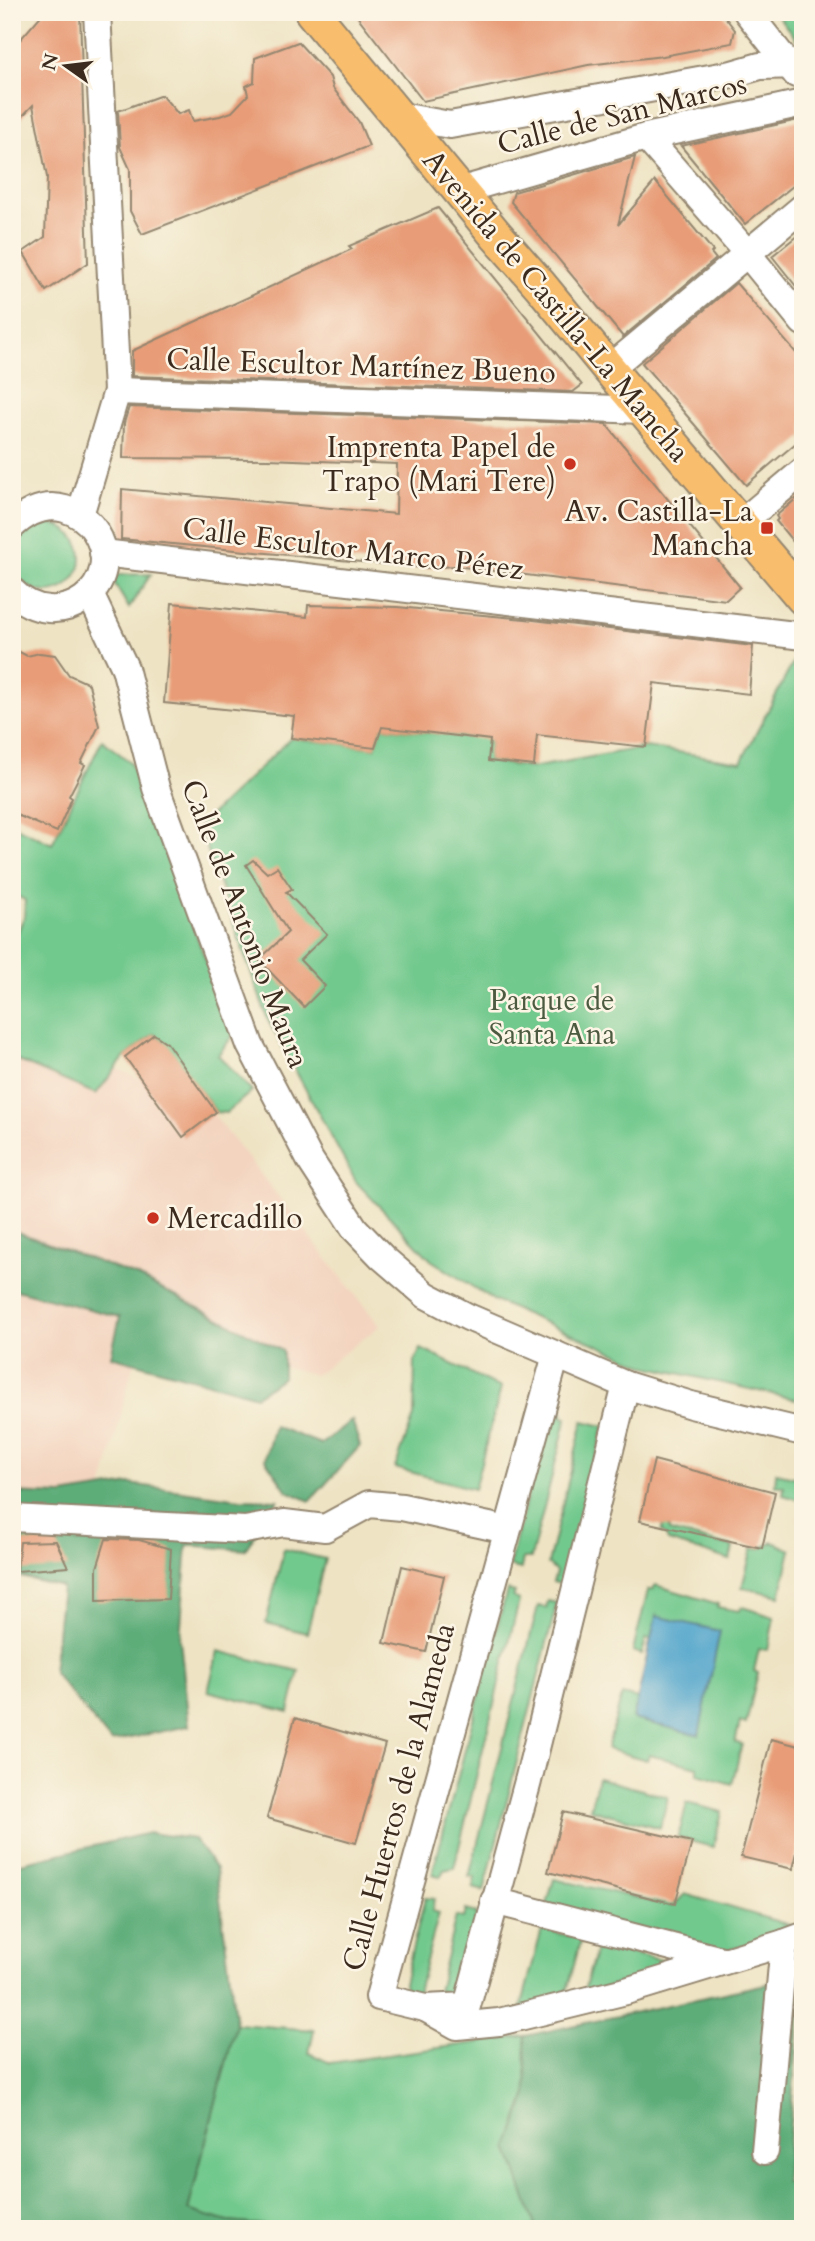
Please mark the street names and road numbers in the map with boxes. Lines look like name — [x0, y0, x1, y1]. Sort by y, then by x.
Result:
street label: Calle de San Marcos — [493, 63, 751, 165]
street label: Avenida de Castilla-La Mancha — [413, 141, 699, 471]
street label: Calle Escultor Martínez Bueno — [165, 339, 557, 393]
street label: Calle Escultor Marco Pérez — [180, 508, 526, 590]
street label: Calle de Antonio Maura — [171, 774, 319, 1074]
street label: Calle Huertos de la Alameda — [333, 1618, 465, 1976]

